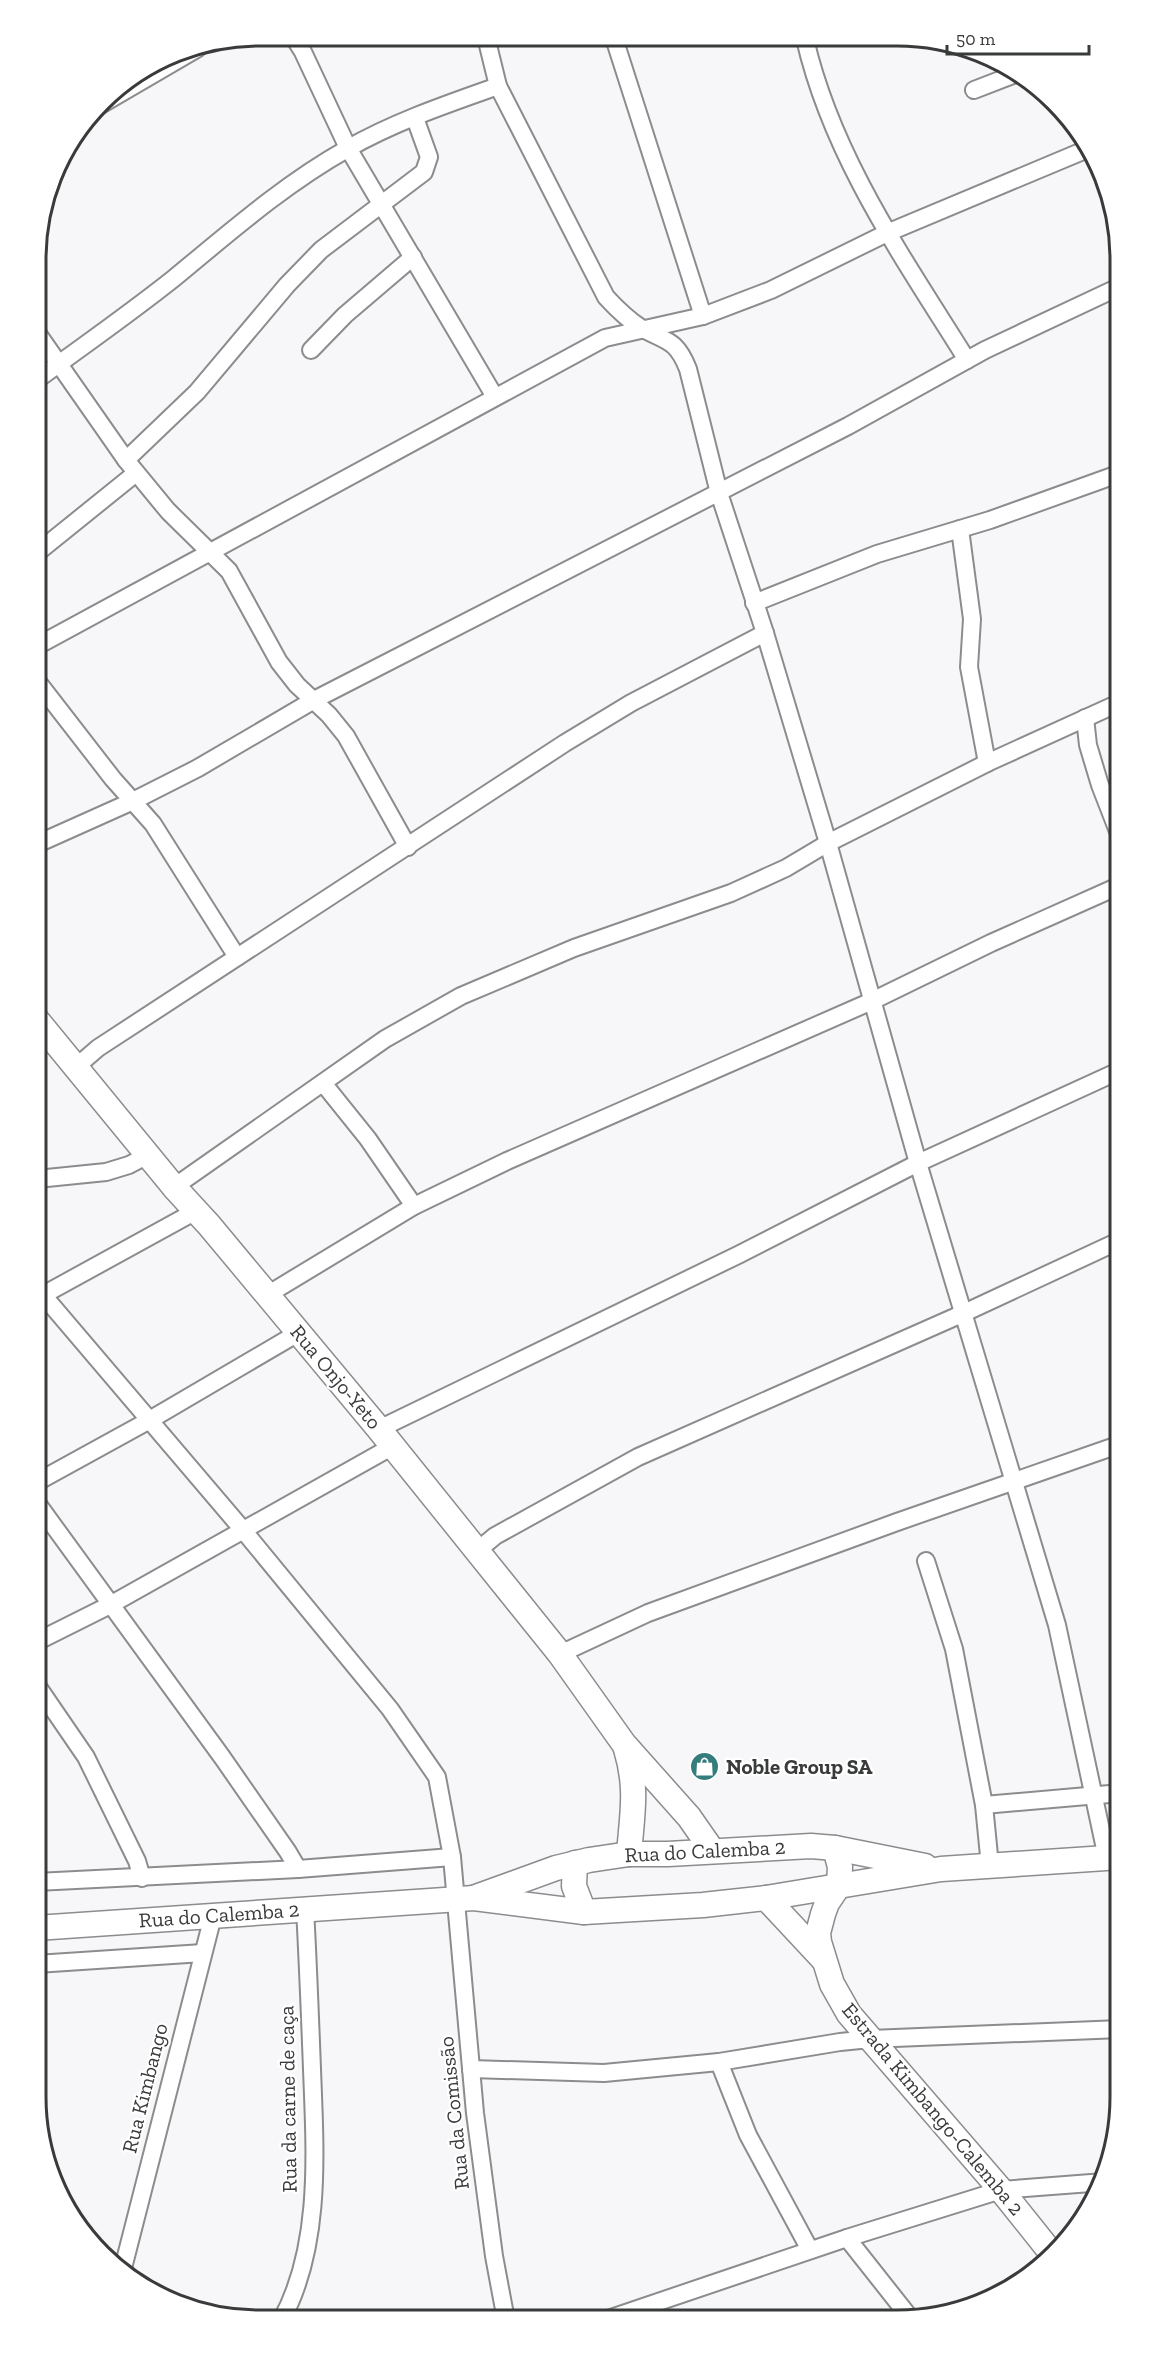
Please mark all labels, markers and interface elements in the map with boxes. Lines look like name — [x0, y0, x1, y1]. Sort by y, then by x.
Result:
scale bar — [947, 18, 1090, 56]
text: 50 m — [956, 28, 996, 50]
street label: Rua Onjo-Yeto — [285, 1319, 387, 1435]
shop icon: Noble Group SA — [689, 1751, 721, 1783]
place label: Noble Group SA — [726, 1754, 873, 1779]
street label: Rua do Calemba 2 — [624, 1834, 786, 1867]
street label: Rua do Calemba 2 — [138, 1896, 300, 1933]
street label: Estrada Kimbango-Calemba 2 — [837, 1997, 1030, 2220]
street label: Rua da carne de caça — [273, 2005, 302, 2193]
street label: Rua Kimbango — [116, 2020, 173, 2155]
street label: Rua da Comissão — [433, 2035, 474, 2191]

